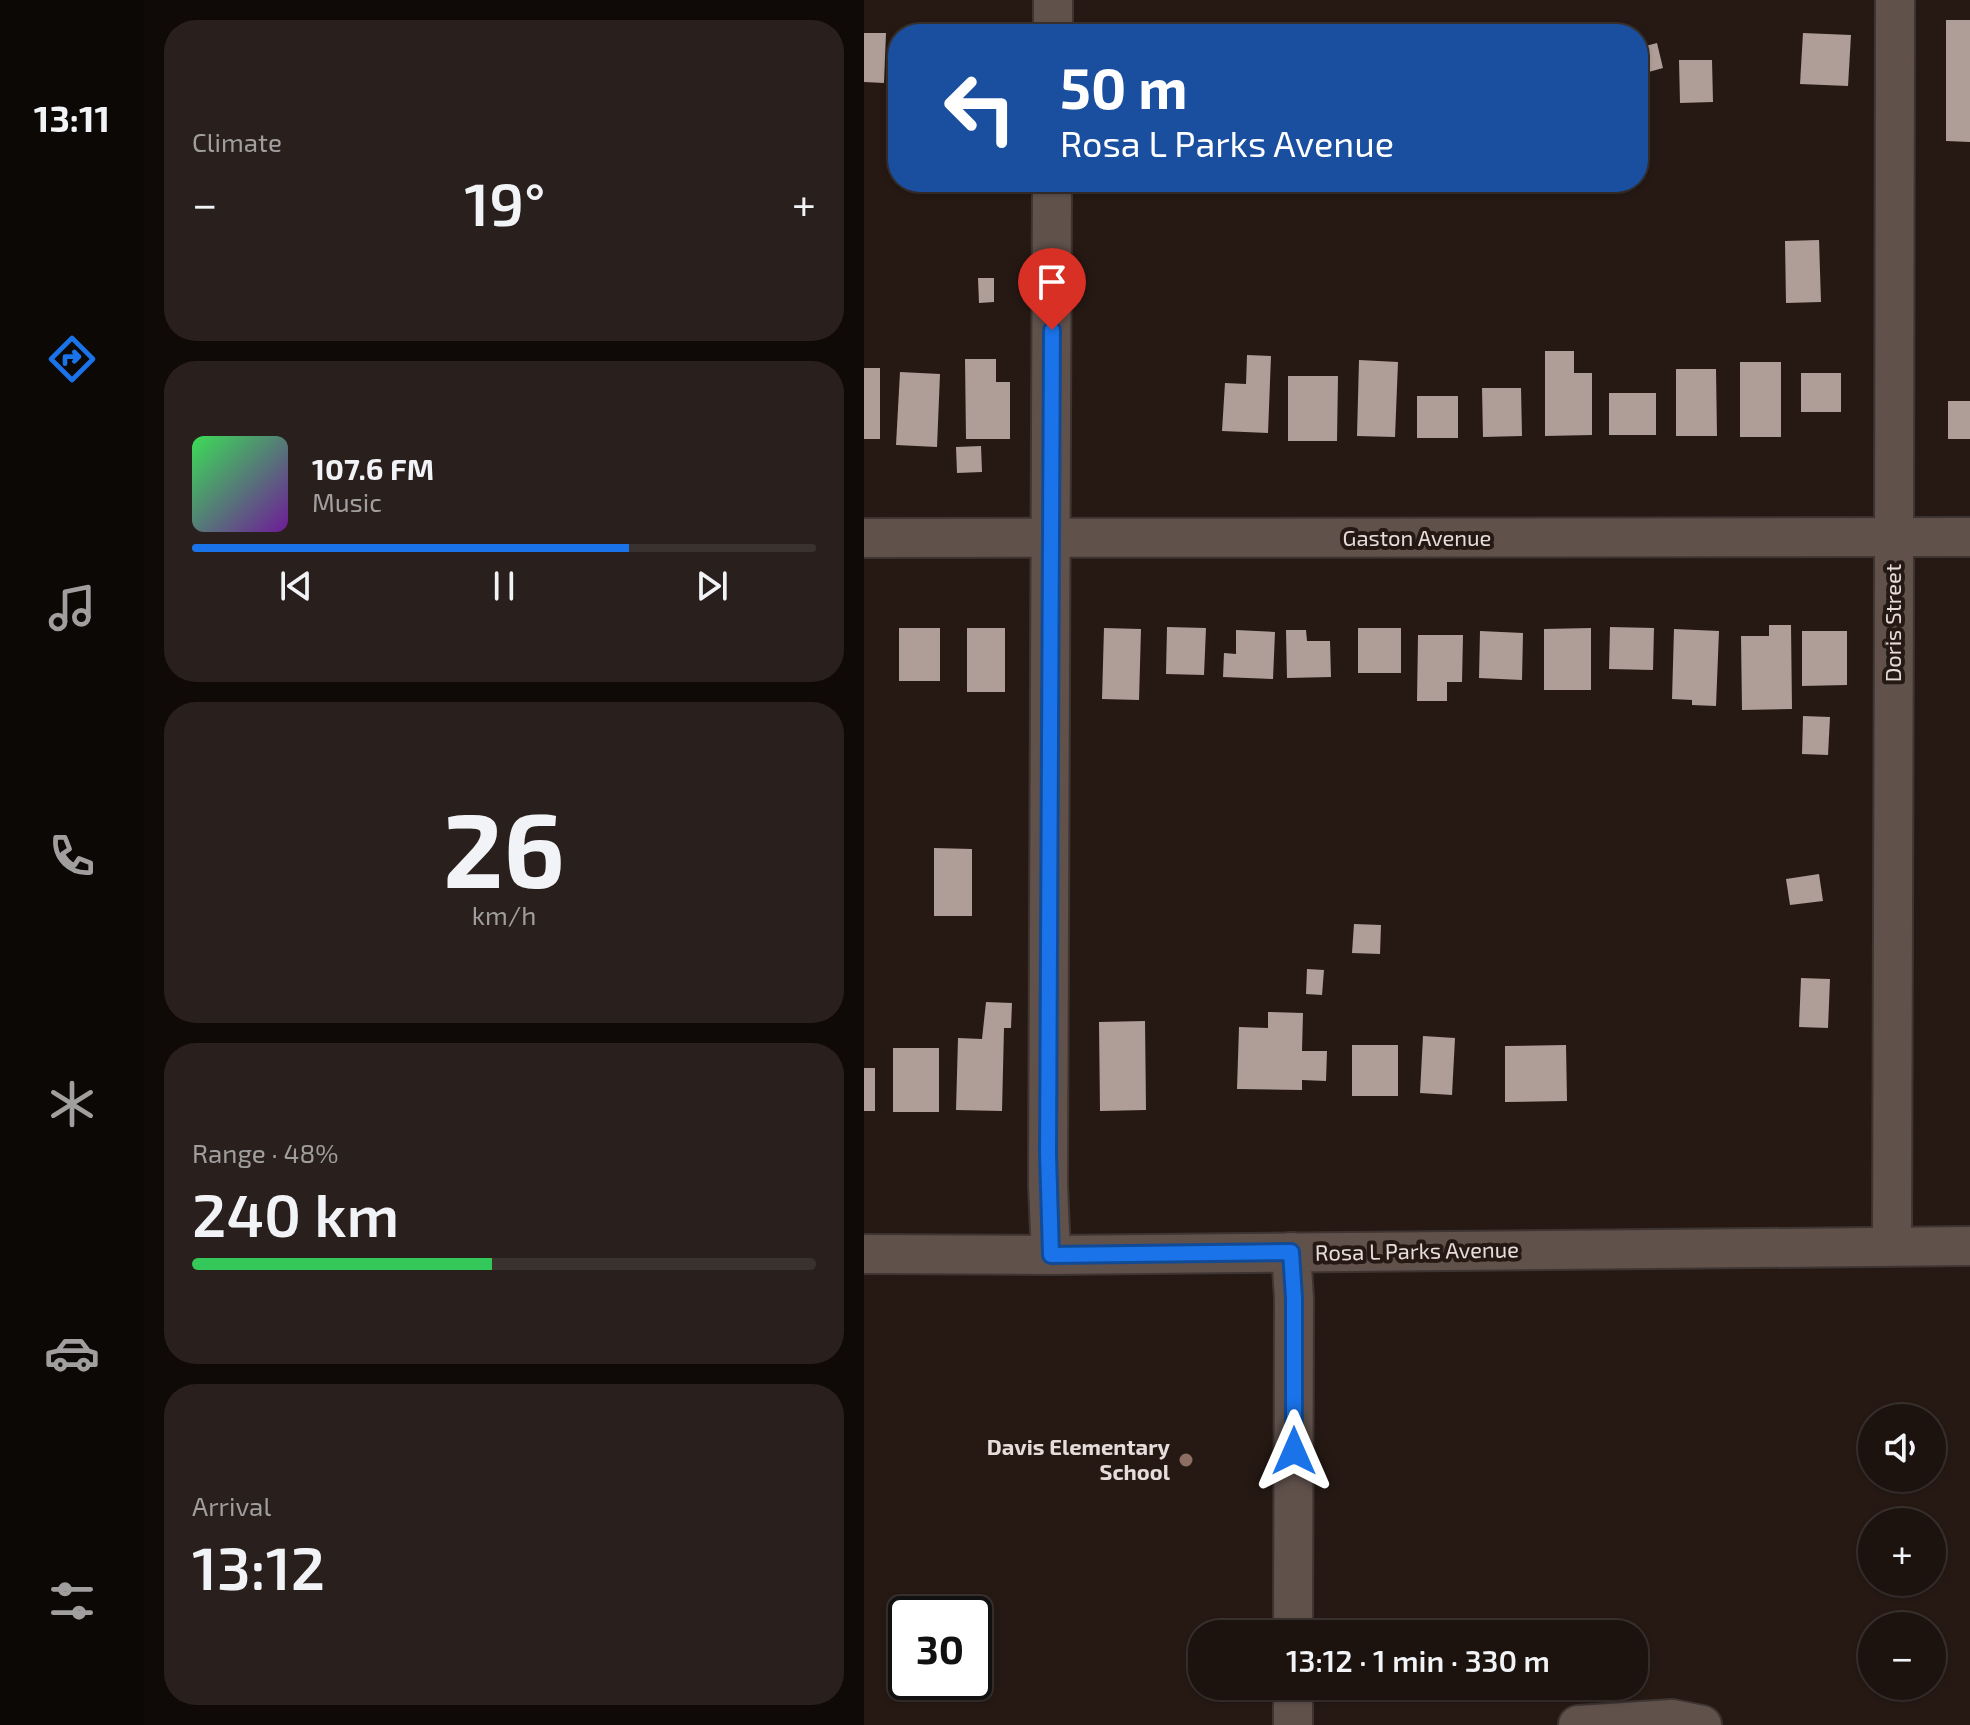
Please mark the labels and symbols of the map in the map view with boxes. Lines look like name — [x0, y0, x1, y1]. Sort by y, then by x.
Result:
pin — [1018, 248, 1086, 330]
street label: Gaston Avenue — [1343, 524, 1491, 550]
street label: Doris Street — [1879, 564, 1905, 682]
street label: Rosa L Parks Avenue — [1315, 1235, 1519, 1265]
position arrow — [1252, 1409, 1336, 1493]
place label: Davis Elementary School — [987, 1433, 1171, 1484]
marker: Davis Elementary School — [1177, 1451, 1195, 1469]
speed limit sign: 30 — [888, 1596, 992, 1700]

